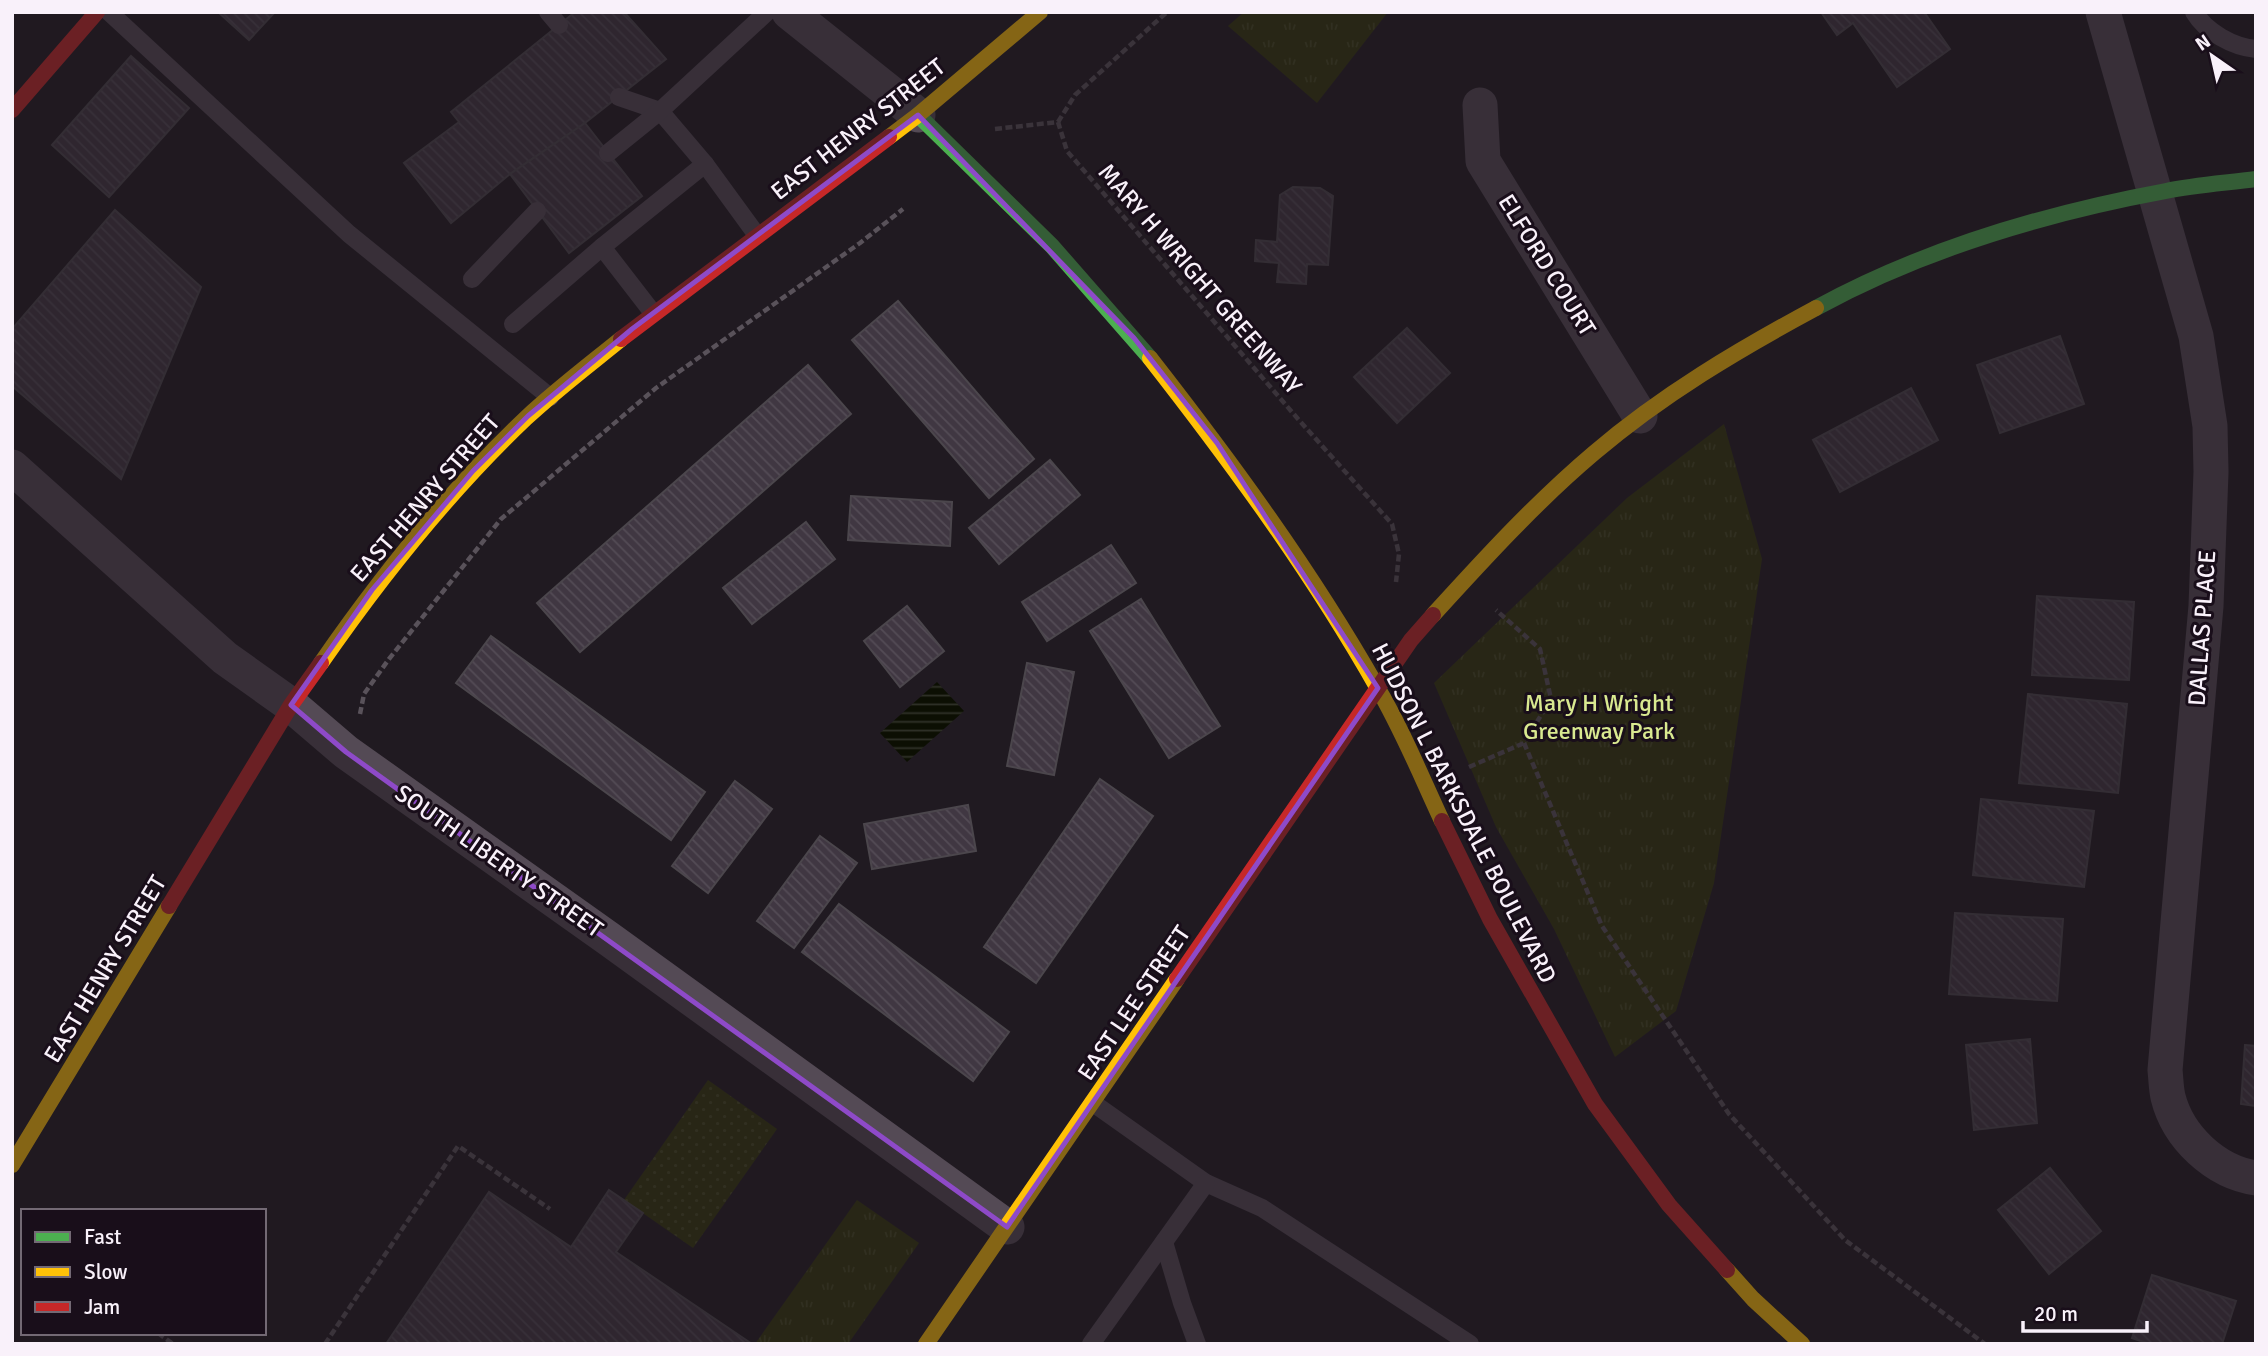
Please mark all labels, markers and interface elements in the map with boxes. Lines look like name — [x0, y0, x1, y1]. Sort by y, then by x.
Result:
north arrow — [2177, 21, 2247, 91]
text: N — [2191, 29, 2215, 56]
street label: EAST HENRY STREET — [765, 51, 951, 206]
street label: MARY H WRIGHT GREENWAY — [1092, 158, 1308, 400]
street label: ELFORD COURT — [1492, 189, 1603, 342]
street label: EAST HENRY STREET — [344, 408, 506, 588]
street label: DALLAS PLACE — [2182, 549, 2222, 707]
street label: HUDSON L BARKSDALE BOULEVARD — [1365, 638, 1563, 988]
park label: Mary H Wright Greenway Park — [1523, 688, 1675, 746]
street label: SOUTH LIBERTY STREET — [389, 778, 609, 944]
street label: EAST HENRY STREET — [37, 870, 173, 1068]
street label: EAST LEE STREET — [1071, 920, 1197, 1086]
legend — [21, 1209, 266, 1335]
text: Fast — [84, 1224, 121, 1250]
text: Slow — [84, 1259, 128, 1285]
scale bar — [2023, 1290, 2147, 1334]
text: Jam — [84, 1294, 120, 1320]
text: 20 m — [2034, 1301, 2078, 1327]

